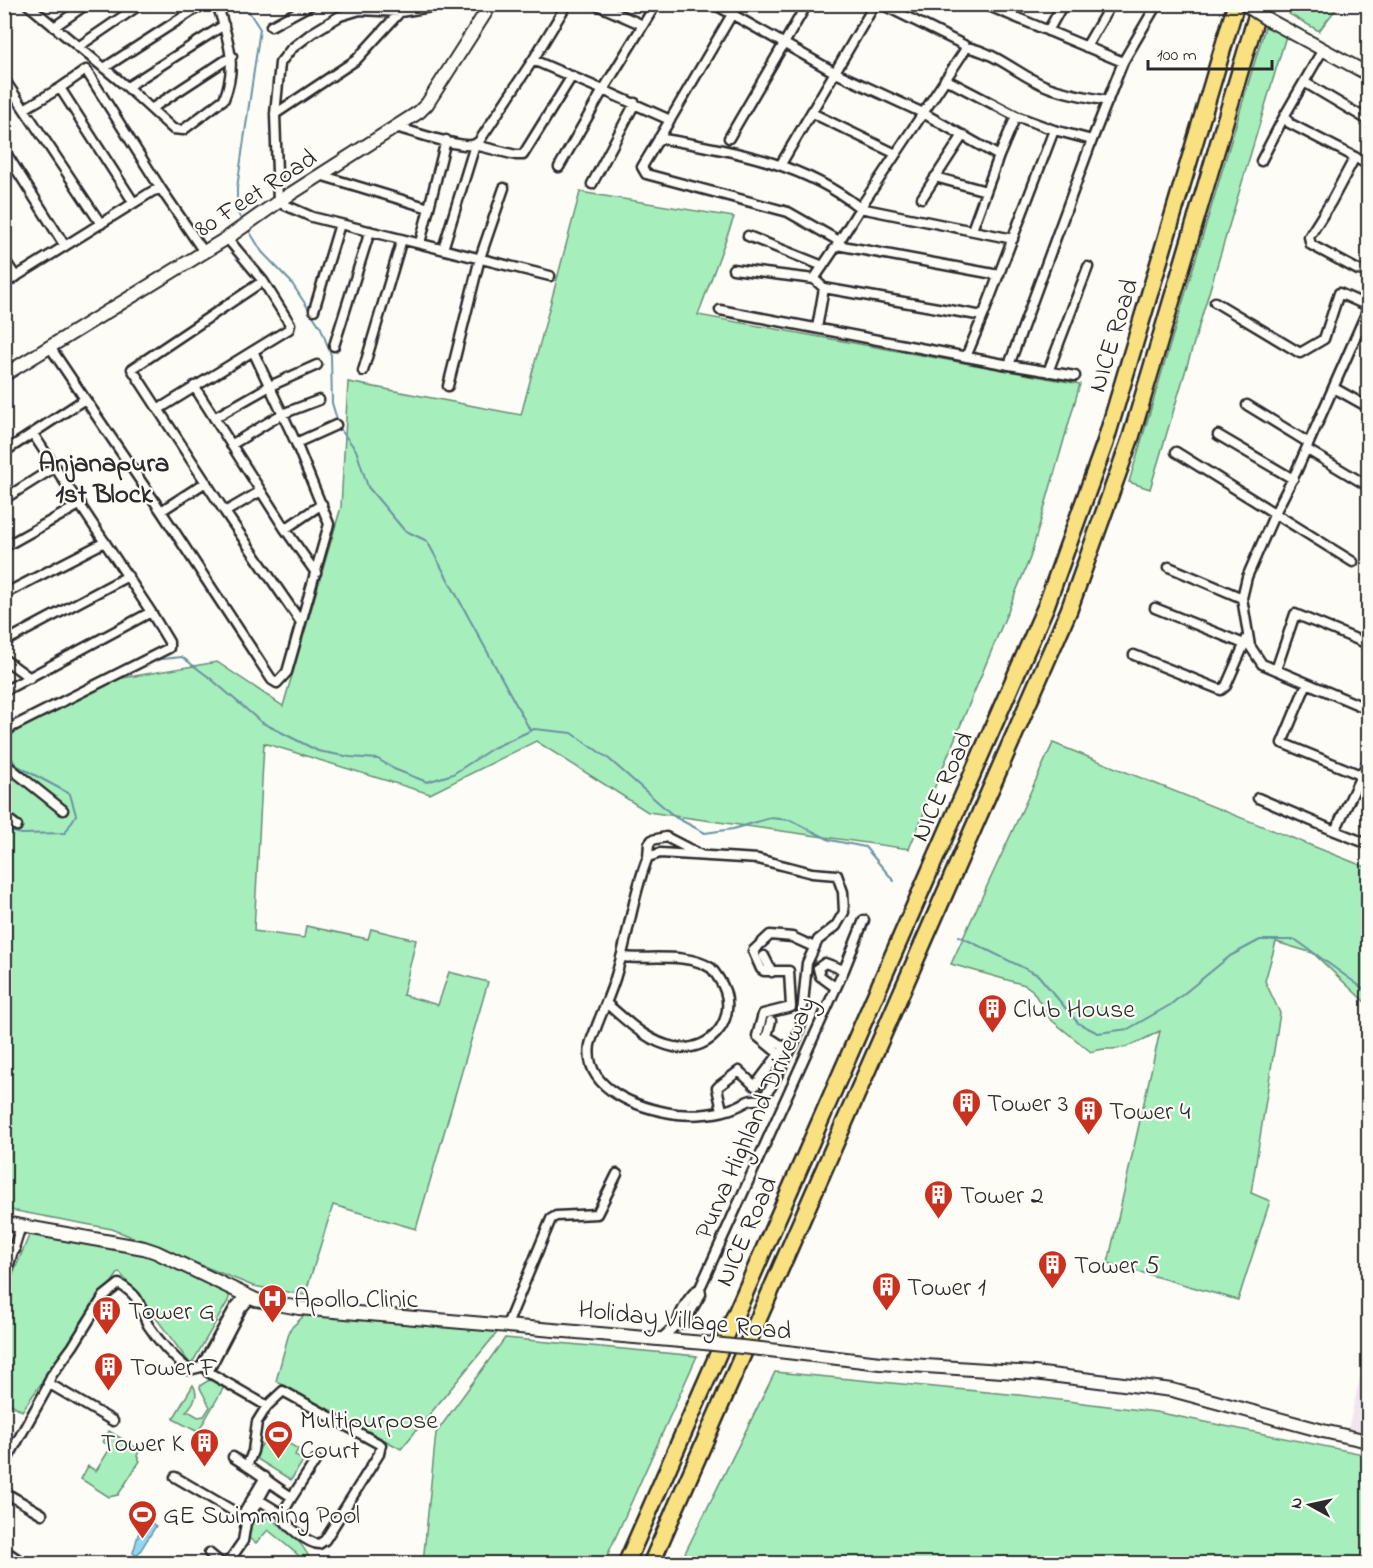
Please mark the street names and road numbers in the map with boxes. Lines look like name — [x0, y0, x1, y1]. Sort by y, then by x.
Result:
street label: 80 Feet Road — [188, 140, 326, 248]
street label: NICE Road — [1080, 274, 1150, 397]
street label: NICE Road — [903, 726, 985, 848]
street label: Purva Highland Driveway — [686, 991, 827, 1246]
street label: NICE Road — [707, 1171, 789, 1293]
street label: Holiday Village Road — [576, 1292, 793, 1352]

